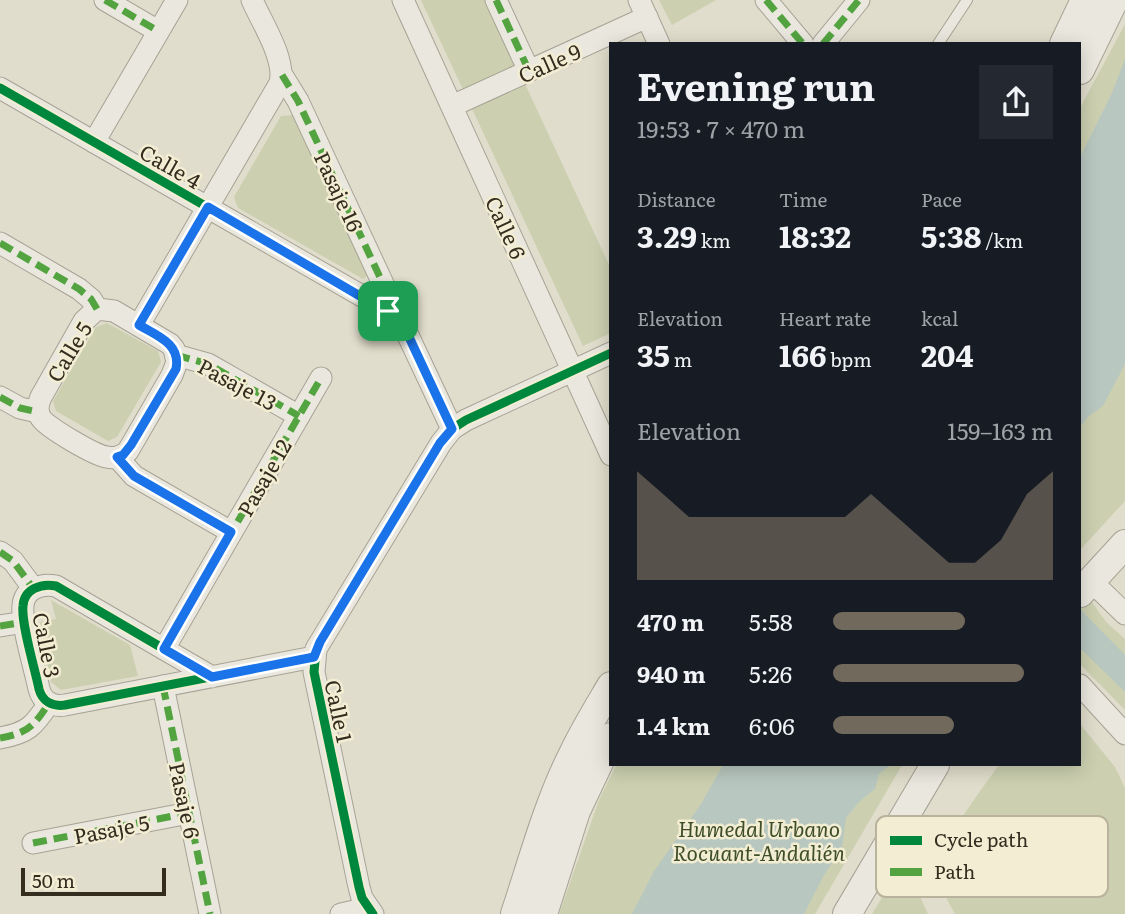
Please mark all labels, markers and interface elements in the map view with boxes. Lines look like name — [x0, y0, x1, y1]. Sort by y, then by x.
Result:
street label: Calle 9 — [513, 34, 585, 90]
text: Evening run — [637, 56, 875, 113]
button: share — [979, 65, 1053, 139]
text: 19:53 · 7 × 470 m — [637, 111, 805, 145]
street label: Calle 4 — [135, 135, 208, 195]
street label: Pasaje 16 — [308, 146, 372, 236]
text: Distance — [637, 185, 716, 213]
text: Time — [779, 185, 827, 213]
text: Pace — [921, 185, 962, 213]
street label: Calle 6 — [479, 191, 535, 263]
text: 3.29 — [637, 213, 697, 257]
text: 18:32 — [779, 213, 851, 257]
text: 5:38 — [921, 213, 981, 257]
text: km — [697, 226, 731, 254]
text: /km — [981, 226, 1023, 254]
pin — [358, 281, 418, 341]
icon: arrive — [369, 292, 407, 330]
text: Elevation — [637, 304, 723, 332]
text: Heart rate — [779, 304, 871, 332]
text: kcal — [921, 304, 958, 332]
street label: Calle 5 — [38, 315, 98, 387]
text: 35 — [637, 332, 670, 376]
text: 166 — [779, 332, 826, 376]
text: 204 — [921, 332, 974, 376]
text: m — [670, 345, 692, 373]
text: bpm — [826, 345, 872, 373]
street label: Pasaje 13 — [193, 349, 283, 417]
text: Elevation — [637, 413, 741, 447]
text: 159–163 m — [947, 413, 1053, 447]
street label: Pasaje 12 — [228, 432, 298, 522]
text: 470 m — [637, 604, 704, 638]
text: 5:58 — [749, 604, 793, 638]
street label: Calle 3 — [26, 610, 70, 680]
text: 940 m — [637, 656, 706, 690]
text: 5:26 — [749, 656, 792, 690]
street label: Calle 1 — [318, 677, 362, 746]
text: 1.4 km — [637, 708, 710, 742]
text: 6:06 — [749, 708, 795, 742]
street label: Pasaje 6 — [163, 759, 209, 841]
street label: Pasaje 5 — [70, 805, 152, 851]
park label: Humedal Urbano Rocuant-Andalién — [673, 812, 846, 867]
legend — [876, 816, 1108, 897]
text: Cycle path — [934, 825, 1028, 853]
text: Path — [934, 857, 975, 885]
scale bar — [21, 865, 166, 897]
text: 50 m — [32, 866, 75, 894]

